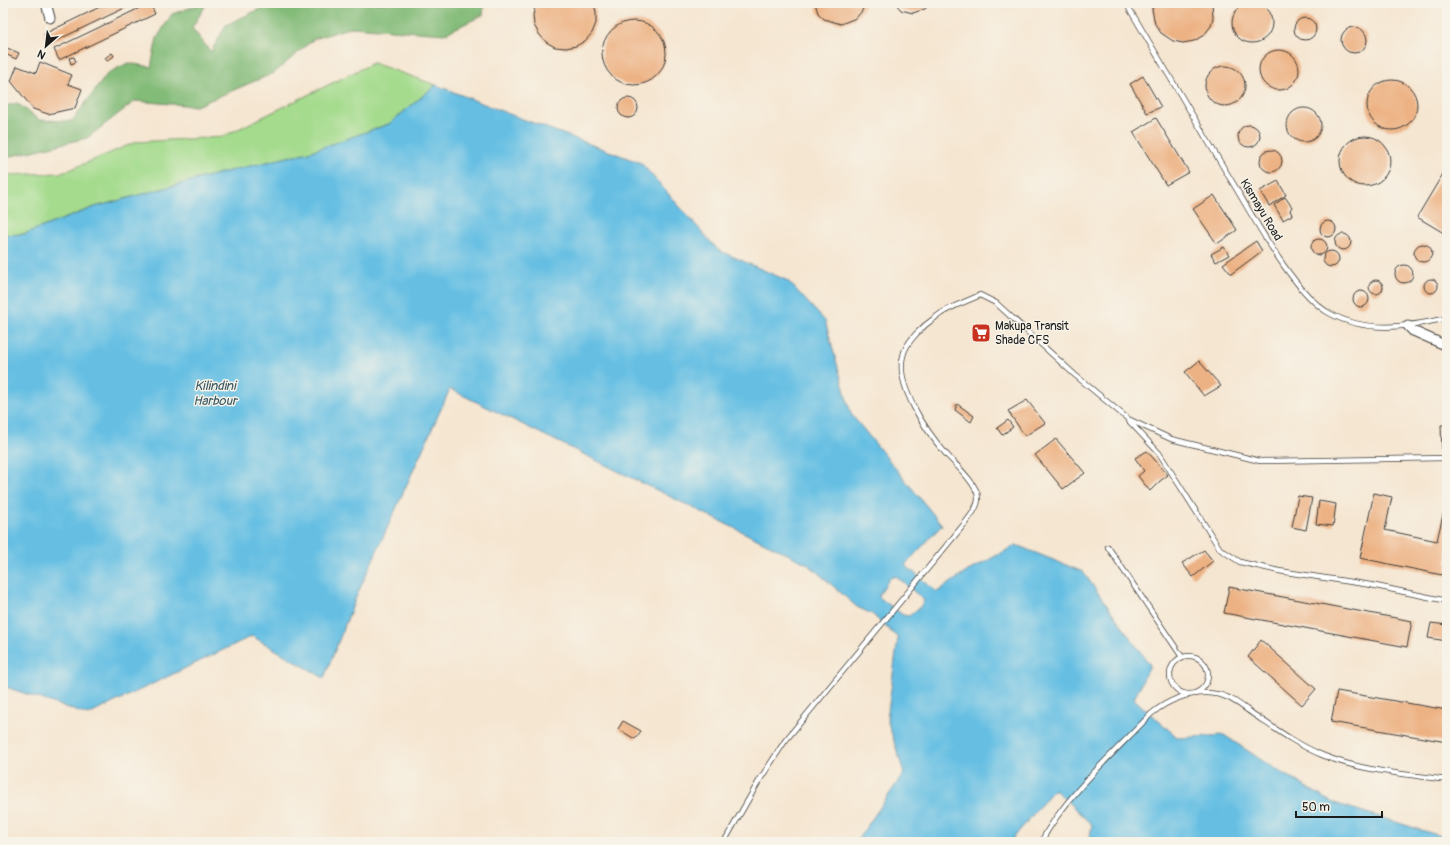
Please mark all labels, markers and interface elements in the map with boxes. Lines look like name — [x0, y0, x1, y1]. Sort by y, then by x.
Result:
north arrow — [26, 26, 66, 66]
text: N — [35, 47, 48, 62]
street label: Kismayu Road — [1237, 176, 1285, 244]
place label: Makupa Transit Shade CFS — [995, 319, 1069, 348]
supermarket icon: Makupa Transit Shade CFS — [970, 322, 992, 344]
water label: Kilindini Harbour — [193, 378, 239, 409]
scale bar — [1296, 793, 1382, 819]
text: 50 m — [1302, 800, 1330, 815]

